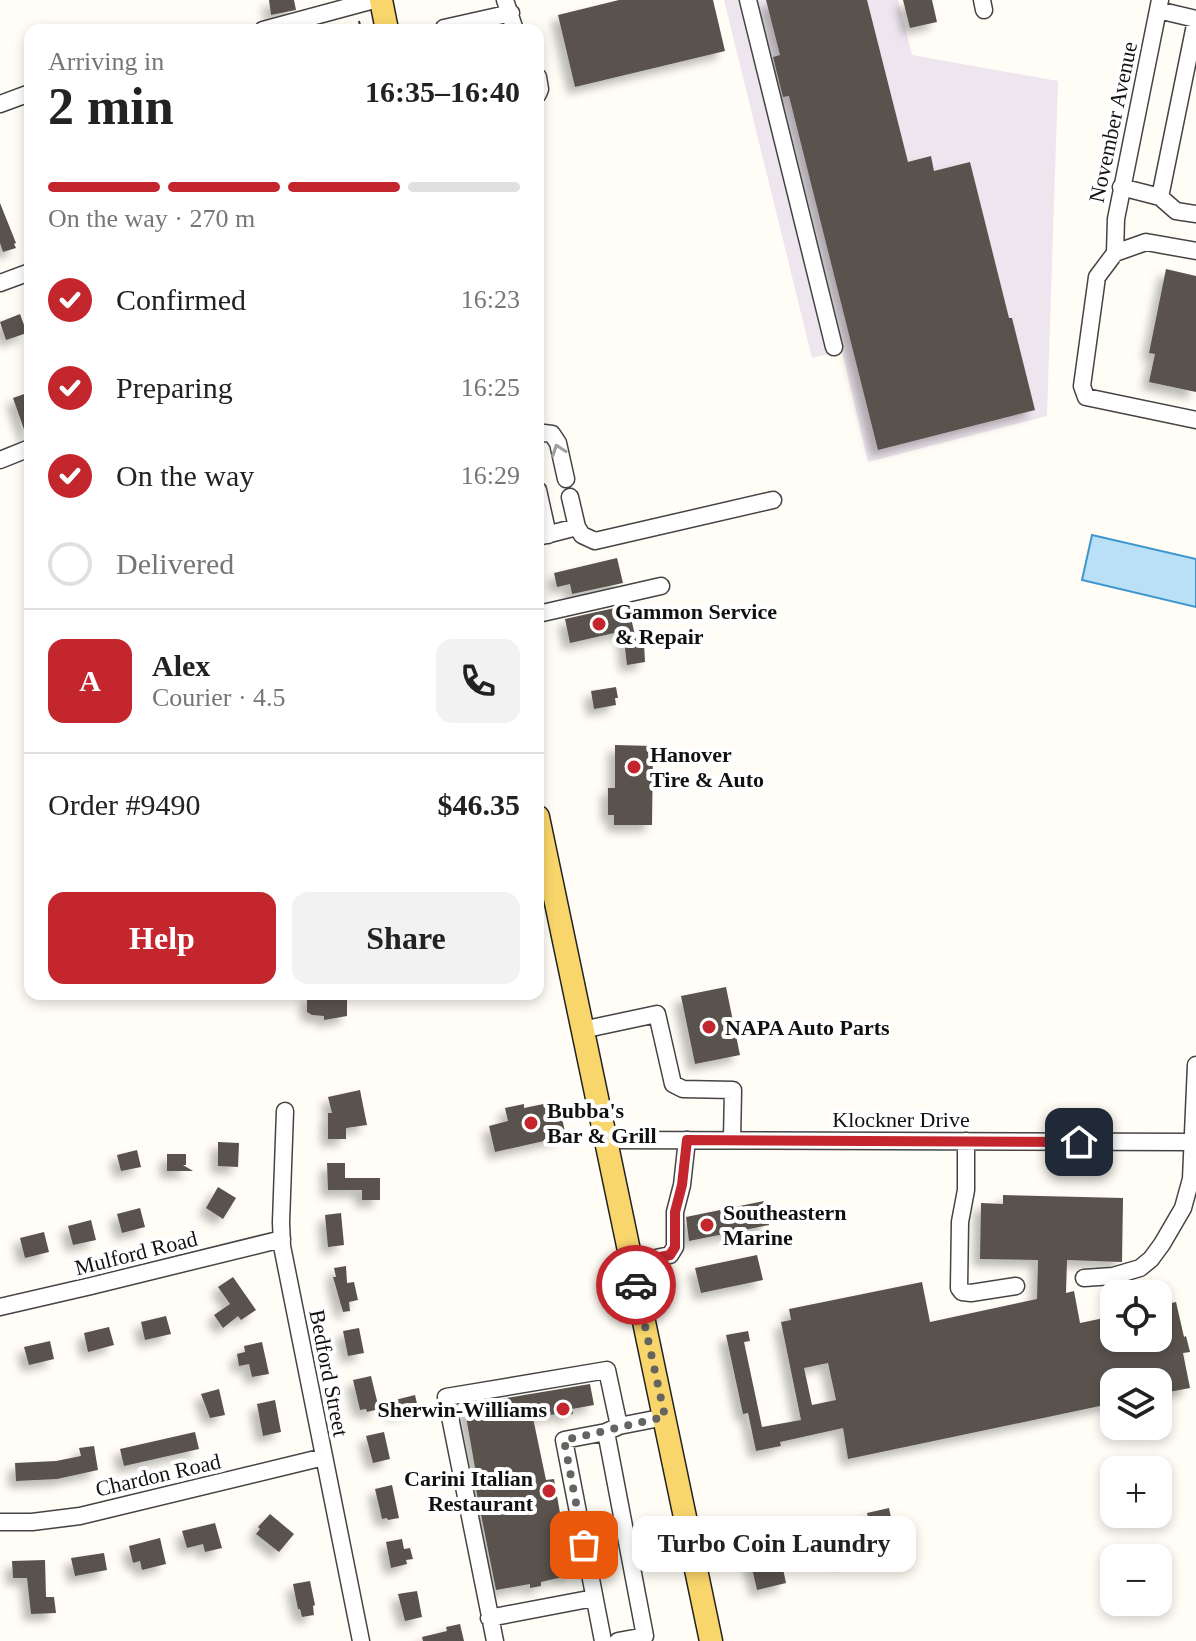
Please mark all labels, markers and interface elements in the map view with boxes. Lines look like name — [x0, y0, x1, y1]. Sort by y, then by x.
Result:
street label: November Avenue — [1084, 39, 1142, 205]
text: Arriving in — [48, 47, 164, 76]
text: 16:35–16:40 — [365, 75, 520, 108]
text: 2 min — [48, 78, 174, 135]
text: On the way · 270 m — [48, 204, 255, 233]
icon: check — [48, 278, 92, 322]
text: Confirmed — [116, 283, 246, 316]
text: 16:23 — [461, 285, 520, 314]
icon: check — [48, 366, 92, 410]
text: Preparing — [116, 371, 233, 404]
text: 16:25 — [461, 373, 520, 402]
one-way arrow — [551, 444, 567, 458]
icon: check — [48, 454, 92, 498]
text: On the way — [116, 459, 254, 492]
text: 16:29 — [461, 461, 520, 490]
text: Delivered — [116, 547, 234, 580]
place label: Gammon Service & Repair — [615, 599, 777, 649]
marker: Gammon Service & Repair — [590, 615, 608, 633]
button: phone — [436, 639, 520, 723]
text: Alex — [152, 649, 210, 682]
text: A — [79, 664, 101, 697]
text: Courier · 4.5 — [152, 683, 286, 712]
place label: Hanover Tire & Auto — [650, 742, 764, 792]
marker: Hanover Tire & Auto — [625, 758, 643, 776]
text: Order #9490 — [48, 788, 200, 821]
text: $46.35 — [438, 788, 520, 821]
button: Help — [48, 892, 276, 984]
button: Share — [292, 892, 520, 984]
place label: NAPA Auto Parts — [725, 1015, 890, 1040]
marker: NAPA Auto Parts — [700, 1018, 718, 1036]
place label: Bubba's Bar & Grill — [547, 1098, 657, 1148]
street label: Klockner Drive — [832, 1107, 970, 1132]
pin — [1045, 1108, 1113, 1176]
marker: Bubba's Bar & Grill — [522, 1114, 540, 1132]
icon: home — [1057, 1120, 1101, 1164]
place label: Southeastern Marine — [723, 1200, 846, 1250]
marker: Southeastern Marine — [698, 1216, 716, 1234]
street label: Mulford Road — [72, 1226, 200, 1280]
courier — [596, 1245, 676, 1325]
icon: car — [614, 1263, 658, 1307]
map controls — [1100, 1280, 1172, 1616]
button: locate — [1100, 1280, 1172, 1352]
street label: Bedford Street — [304, 1307, 354, 1439]
button: layers — [1100, 1368, 1172, 1440]
place label: Sherwin-Williams — [377, 1397, 547, 1422]
marker: Sherwin-Williams — [554, 1400, 572, 1418]
street label: Chardon Road — [93, 1448, 223, 1502]
button: + — [1100, 1456, 1172, 1528]
place label: Carini Italian Restaurant — [404, 1466, 534, 1516]
marker: Carini Italian Restaurant — [540, 1482, 558, 1500]
pin — [550, 1511, 618, 1579]
callout: Turbo Coin Laundry — [632, 1517, 916, 1573]
icon: bag — [562, 1523, 606, 1567]
text: Turbo Coin Laundry — [657, 1529, 891, 1558]
button: − — [1100, 1544, 1172, 1616]

